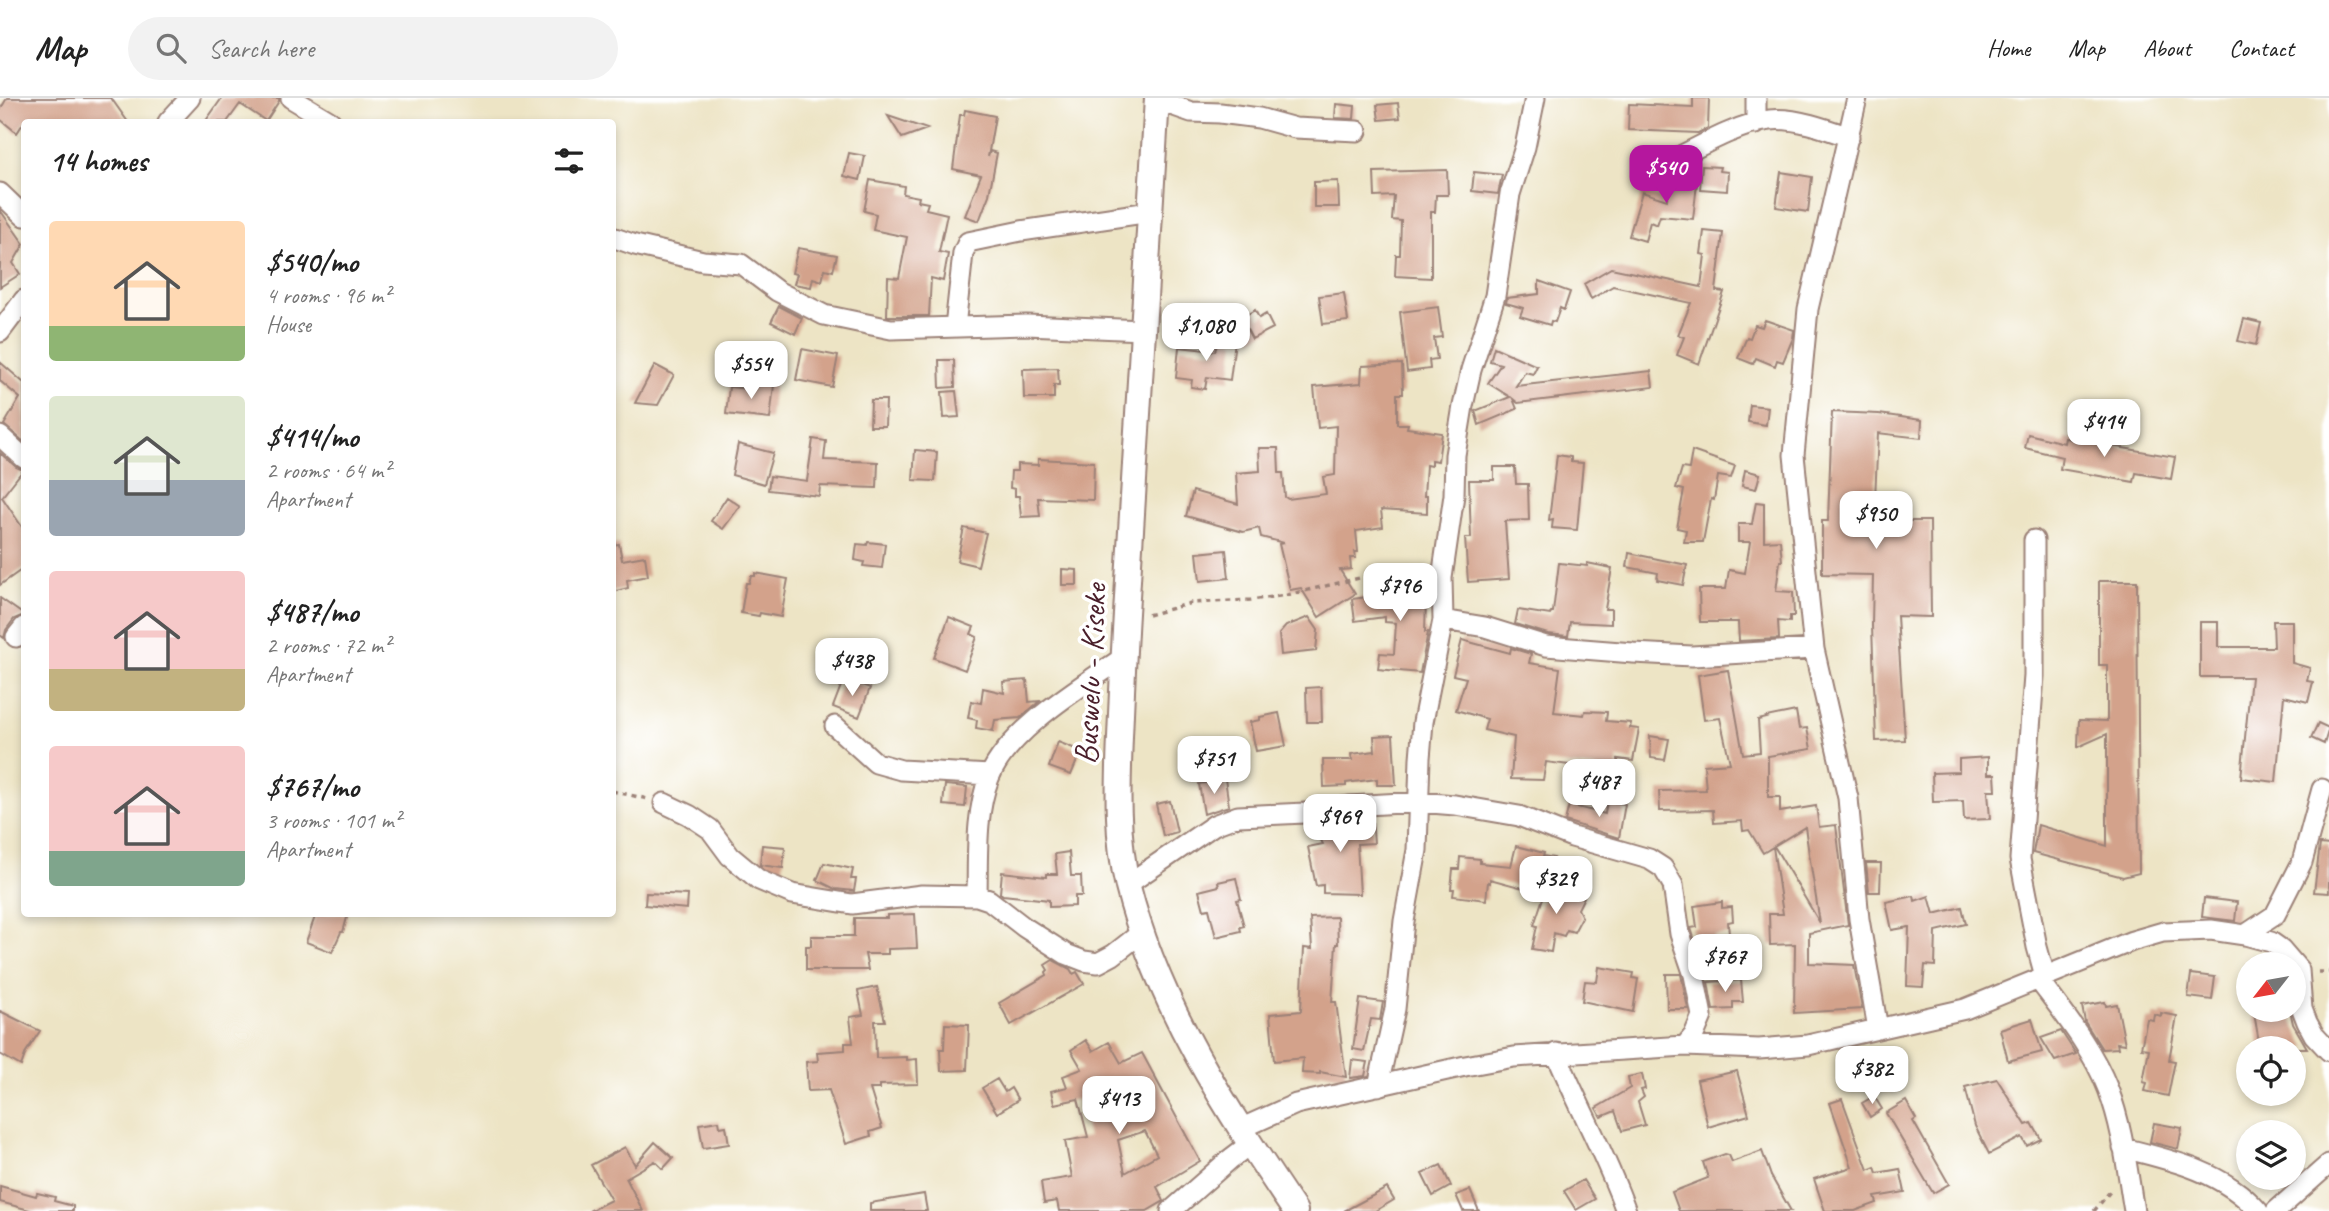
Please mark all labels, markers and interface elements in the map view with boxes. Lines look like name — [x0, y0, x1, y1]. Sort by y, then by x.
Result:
search box — [128, 17, 618, 80]
text: Map — [35, 27, 86, 69]
icon: search — [152, 29, 190, 67]
text: Search here — [208, 32, 314, 65]
text: Home — [1987, 33, 2030, 63]
text: Map — [2068, 33, 2105, 63]
text: About — [2143, 33, 2191, 63]
text: Contact — [2229, 33, 2294, 63]
text: 14 homes — [49, 142, 147, 180]
icon: filters — [550, 142, 588, 180]
pin: $540 — [1625, 146, 1707, 205]
text: $540 — [1645, 153, 1687, 182]
text: $540/mo — [266, 243, 358, 281]
icon: home — [105, 249, 189, 333]
text: 4 rooms · 96 m² — [266, 281, 390, 310]
pin: $1,080 — [1149, 303, 1263, 363]
text: House — [266, 310, 311, 339]
text: $1,080 — [1178, 311, 1234, 340]
pin: $554 — [710, 342, 792, 401]
text: $554 — [731, 349, 771, 378]
pin: $414 — [2063, 400, 2145, 459]
text: $414 — [2083, 407, 2125, 436]
text: $414/mo — [266, 418, 358, 456]
icon: home — [105, 424, 189, 508]
text: 2 rooms · 64 m² — [266, 456, 390, 485]
text: Apartment — [266, 485, 351, 514]
pin: $950 — [1835, 491, 1917, 551]
text: $950 — [1856, 499, 1896, 528]
pin: $796 — [1359, 564, 1441, 623]
text: $796 — [1379, 571, 1421, 600]
street label: Buswelu - Kiseke — [1064, 580, 1116, 765]
text: $487/mo — [266, 593, 358, 631]
icon: home — [105, 599, 189, 683]
text: 2 rooms · 72 m² — [266, 631, 390, 660]
pin: $438 — [811, 638, 893, 698]
text: $438 — [831, 646, 873, 675]
text: Apartment — [266, 660, 351, 689]
pin: $751 — [1173, 736, 1255, 796]
text: $751 — [1194, 744, 1234, 773]
pin: $487 — [1558, 760, 1640, 819]
text: $487 — [1578, 767, 1620, 796]
text: $767/mo — [266, 768, 359, 806]
icon: home — [105, 774, 189, 858]
pin: $969 — [1299, 794, 1381, 854]
text: $969 — [1319, 802, 1361, 831]
text: 3 rooms · 101 m² — [266, 806, 401, 835]
text: Apartment — [266, 835, 351, 864]
pin: $329 — [1515, 856, 1597, 916]
text: $329 — [1535, 864, 1577, 893]
pin: $767 — [1684, 934, 1766, 994]
text: $767 — [1704, 942, 1746, 971]
north arrow — [2236, 952, 2306, 1022]
map controls — [2236, 952, 2306, 1190]
button: locate — [2236, 1036, 2306, 1106]
pin: $382 — [1831, 1046, 1913, 1106]
text: $382 — [1851, 1054, 1893, 1083]
pin: $413 — [1078, 1076, 1160, 1136]
text: $413 — [1098, 1084, 1140, 1113]
button: layers — [2236, 1120, 2306, 1190]

